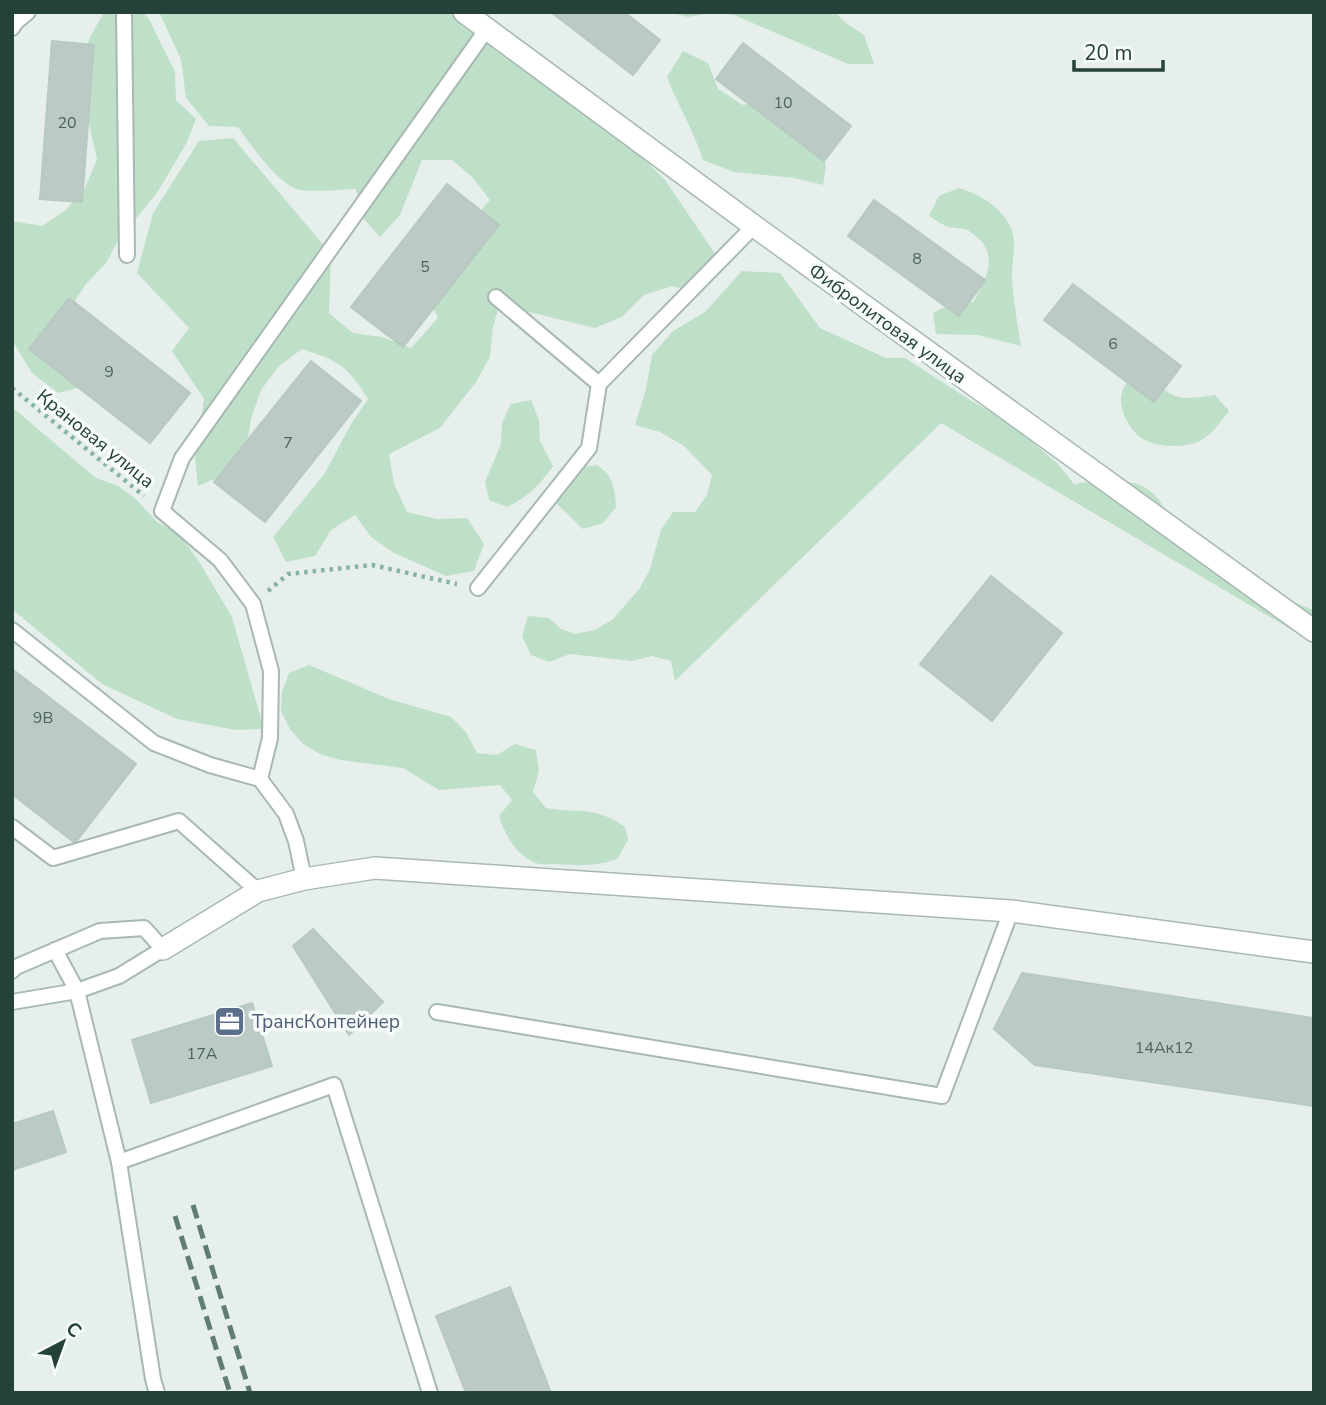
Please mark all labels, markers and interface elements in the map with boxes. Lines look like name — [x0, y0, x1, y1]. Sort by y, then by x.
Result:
scale bar — [1074, 28, 1163, 72]
text: 20 m — [1084, 39, 1133, 67]
house number: 10 — [773, 92, 793, 114]
house number: 20 — [57, 112, 77, 134]
house number: 8 — [912, 248, 922, 270]
house number: 5 — [420, 256, 430, 278]
street label: Фибролитовая улица — [803, 258, 972, 390]
house number: 6 — [1108, 333, 1118, 355]
house number: 9 — [104, 361, 114, 383]
street label: Крановая улица — [31, 383, 160, 494]
house number: 7 — [283, 432, 293, 454]
house number: 9В — [33, 707, 53, 729]
office icon: ТрансКонтейнер — [212, 1004, 246, 1038]
place label: ТрансКонтейнер — [252, 1009, 400, 1035]
house number: 14Ак12 — [1135, 1037, 1193, 1059]
house number: 17А — [187, 1043, 218, 1065]
north arrow — [28, 1307, 98, 1377]
text: С — [60, 1316, 87, 1344]

